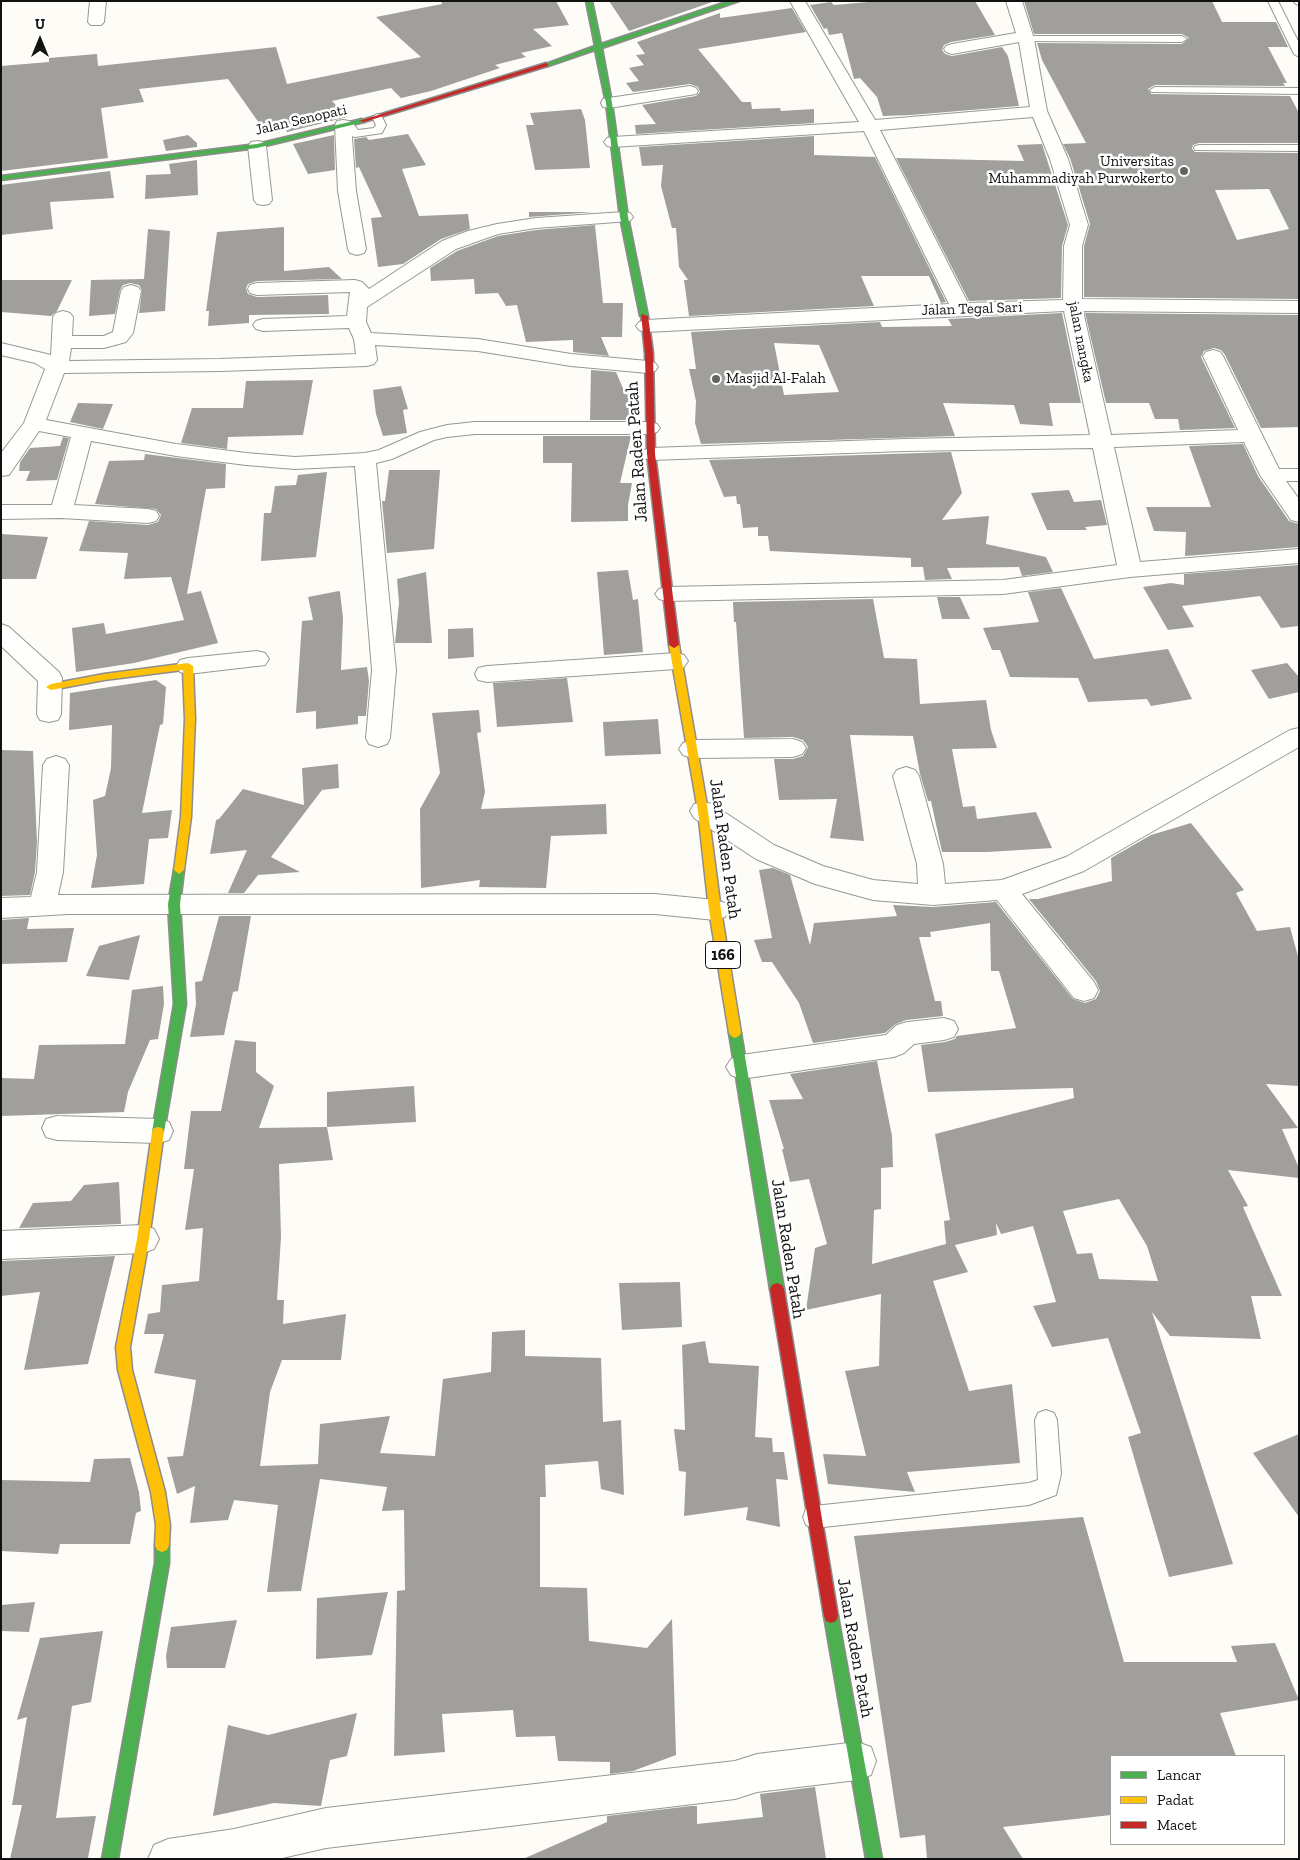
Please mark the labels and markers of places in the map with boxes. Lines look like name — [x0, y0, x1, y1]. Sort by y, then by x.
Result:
place label: Universitas Muhammadiyah Purwokerto — [988, 153, 1174, 188]
marker: Universitas Muhammadiyah Purwokerto — [1178, 165, 1190, 177]
place label: Masjid Al-Falah — [726, 370, 826, 388]
marker: Masjid Al-Falah — [710, 373, 722, 385]

